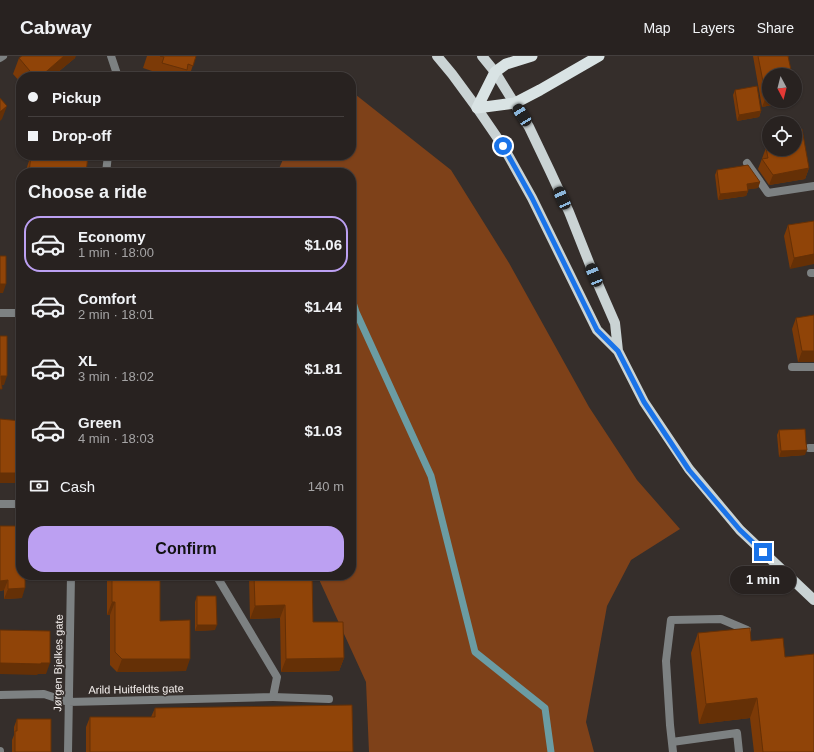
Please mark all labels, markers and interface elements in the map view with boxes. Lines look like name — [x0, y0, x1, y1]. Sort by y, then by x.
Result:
text: Cabway — [20, 17, 92, 38]
text: Map — [643, 20, 671, 36]
text: Layers — [693, 20, 735, 36]
text: Share — [757, 20, 794, 36]
north arrow — [762, 68, 802, 108]
map controls — [762, 68, 802, 156]
text: Pickup — [52, 89, 101, 106]
car — [511, 102, 533, 128]
button: locate — [762, 116, 802, 156]
text: Drop-off — [52, 127, 111, 144]
route start — [494, 137, 512, 155]
text: Choose a ride — [28, 182, 147, 202]
car — [552, 185, 572, 211]
icon: car — [30, 226, 66, 262]
text: Economy — [78, 228, 146, 245]
text: $1.06 — [304, 236, 342, 253]
text: 1 min · 18:00 — [78, 245, 154, 260]
car — [584, 262, 604, 288]
icon: car — [30, 288, 66, 324]
text: Comfort — [78, 290, 136, 307]
text: $1.44 — [304, 298, 342, 315]
text: 2 min · 18:01 — [78, 307, 154, 322]
icon: car — [30, 350, 66, 386]
text: XL — [78, 352, 97, 369]
text: $1.81 — [304, 360, 342, 377]
text: 3 min · 18:02 — [78, 369, 154, 384]
icon: car — [30, 412, 66, 448]
text: Green — [78, 414, 121, 431]
text: $1.03 — [304, 422, 342, 439]
text: 4 min · 18:03 — [78, 431, 154, 446]
icon: cash — [28, 475, 50, 497]
text: Cash — [60, 478, 95, 495]
text: 140 m — [308, 479, 344, 494]
button: Confirm — [28, 526, 344, 572]
route end — [754, 543, 772, 561]
callout: 1 min — [730, 566, 796, 594]
text: 1 min — [746, 572, 780, 587]
street label: Jørgen Bjelkes gate — [51, 614, 65, 712]
street label: Arild Huitfeldts gate — [88, 682, 184, 696]

